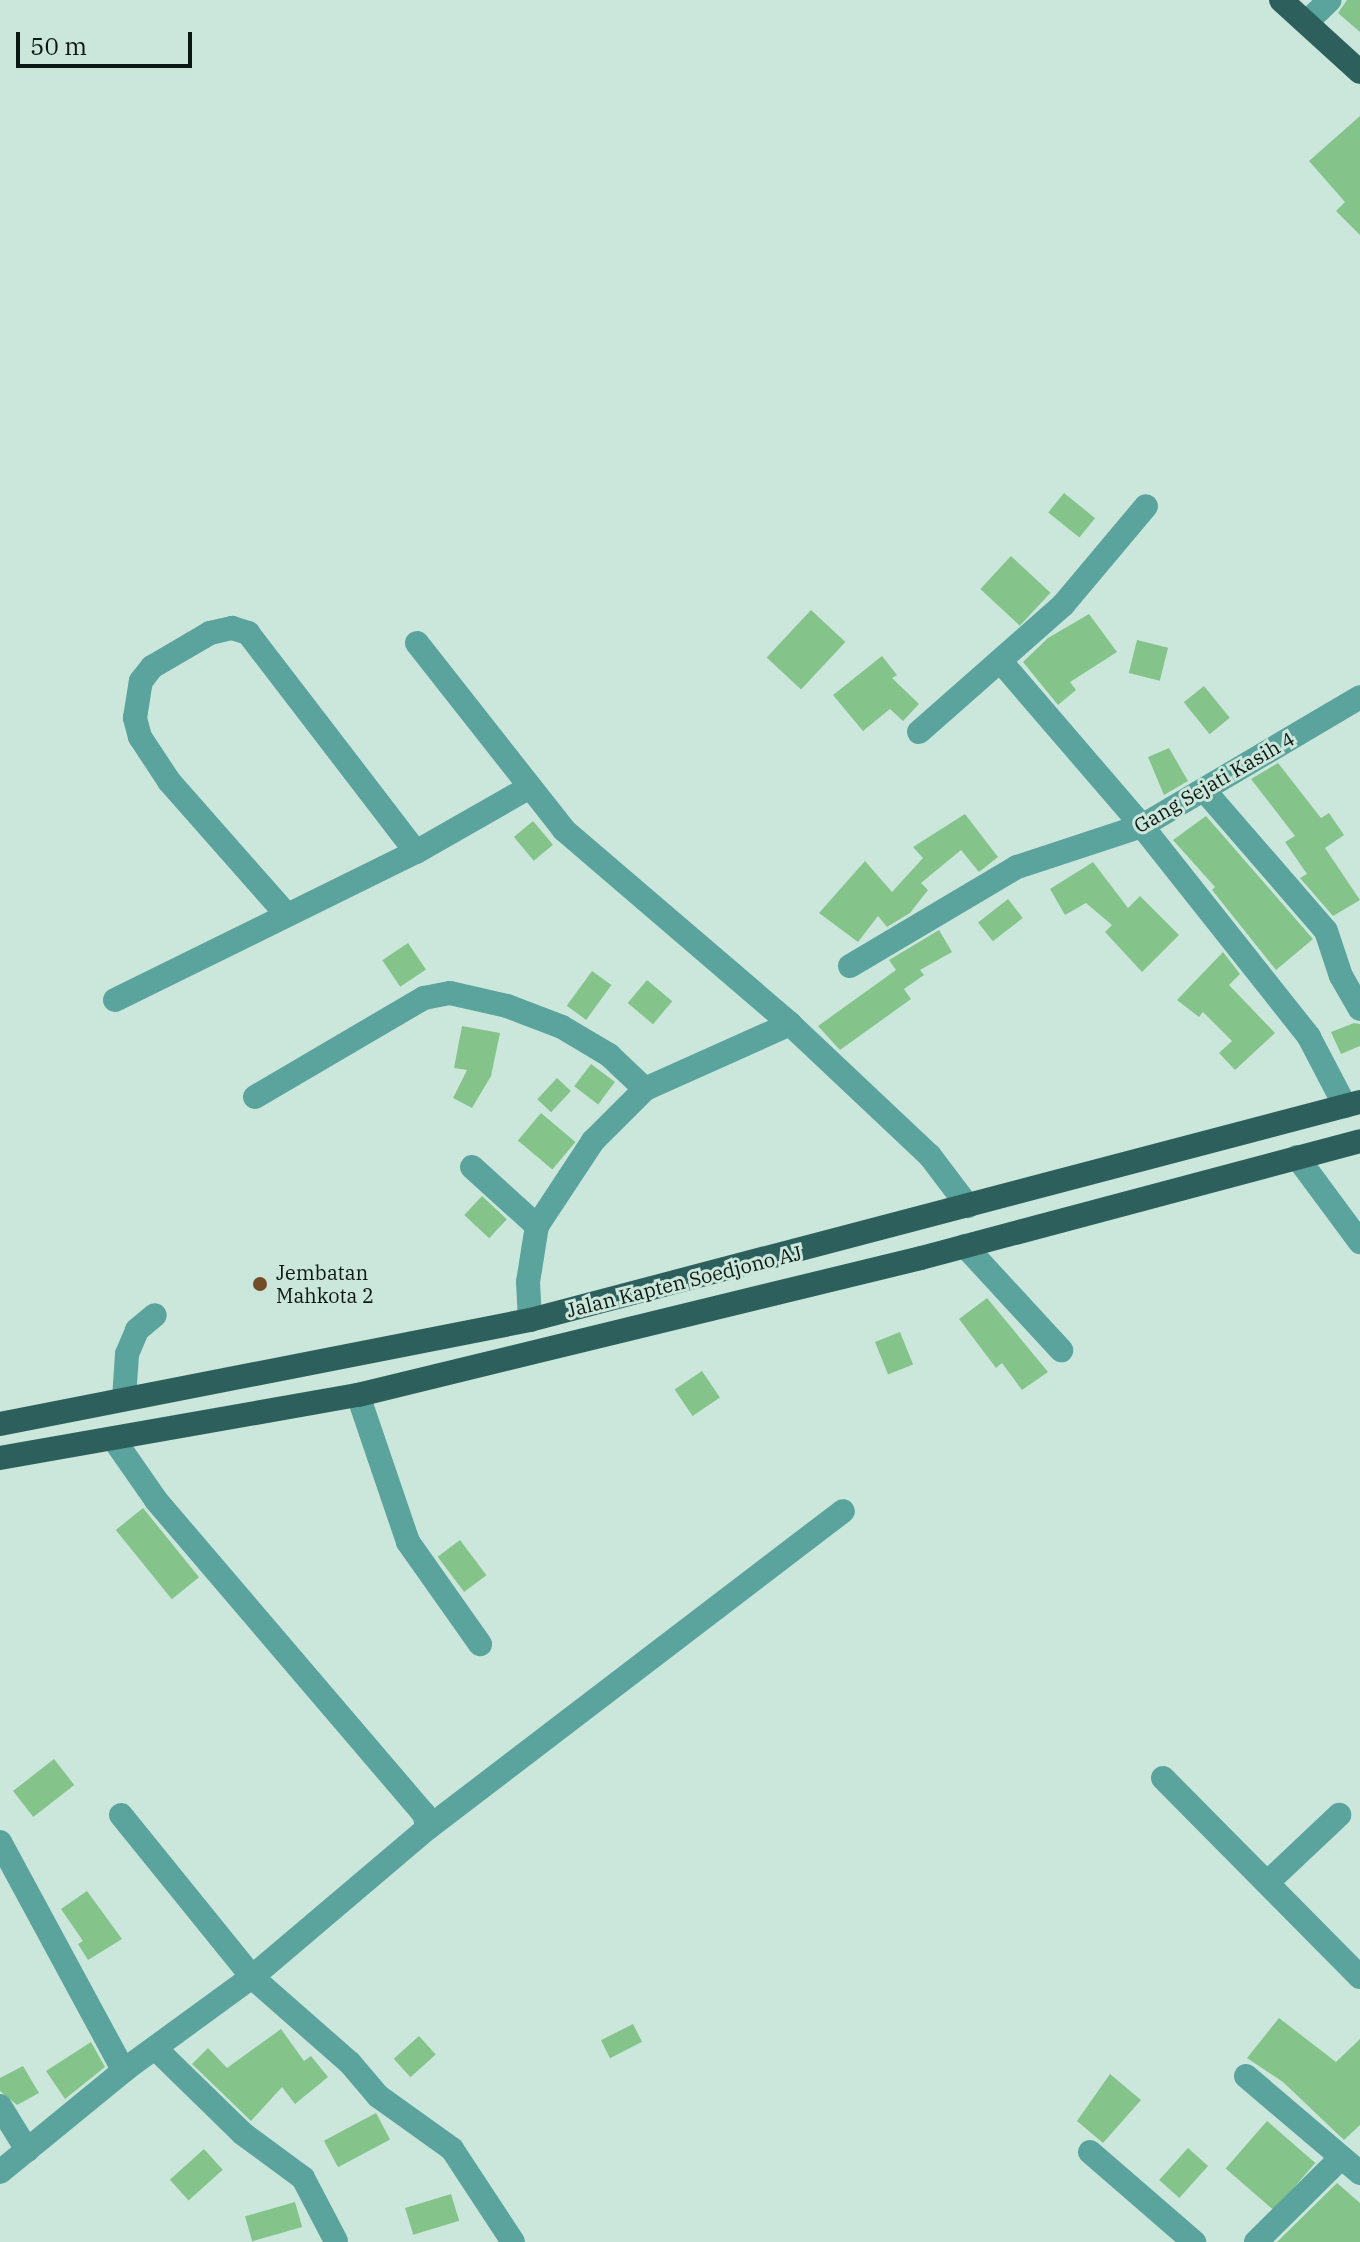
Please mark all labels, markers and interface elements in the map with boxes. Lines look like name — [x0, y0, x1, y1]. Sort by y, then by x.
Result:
scale bar — [20, 16, 196, 66]
text: 50 m — [30, 30, 87, 62]
street label: Gang Sejati Kasih 4 — [1130, 726, 1298, 838]
street label: Jalan Kapten Soedjono AJ — [564, 1240, 804, 1322]
place label: Jembatan Mahkota 2 — [276, 1260, 374, 1307]
marker: Jembatan Mahkota 2 — [251, 1275, 269, 1293]

